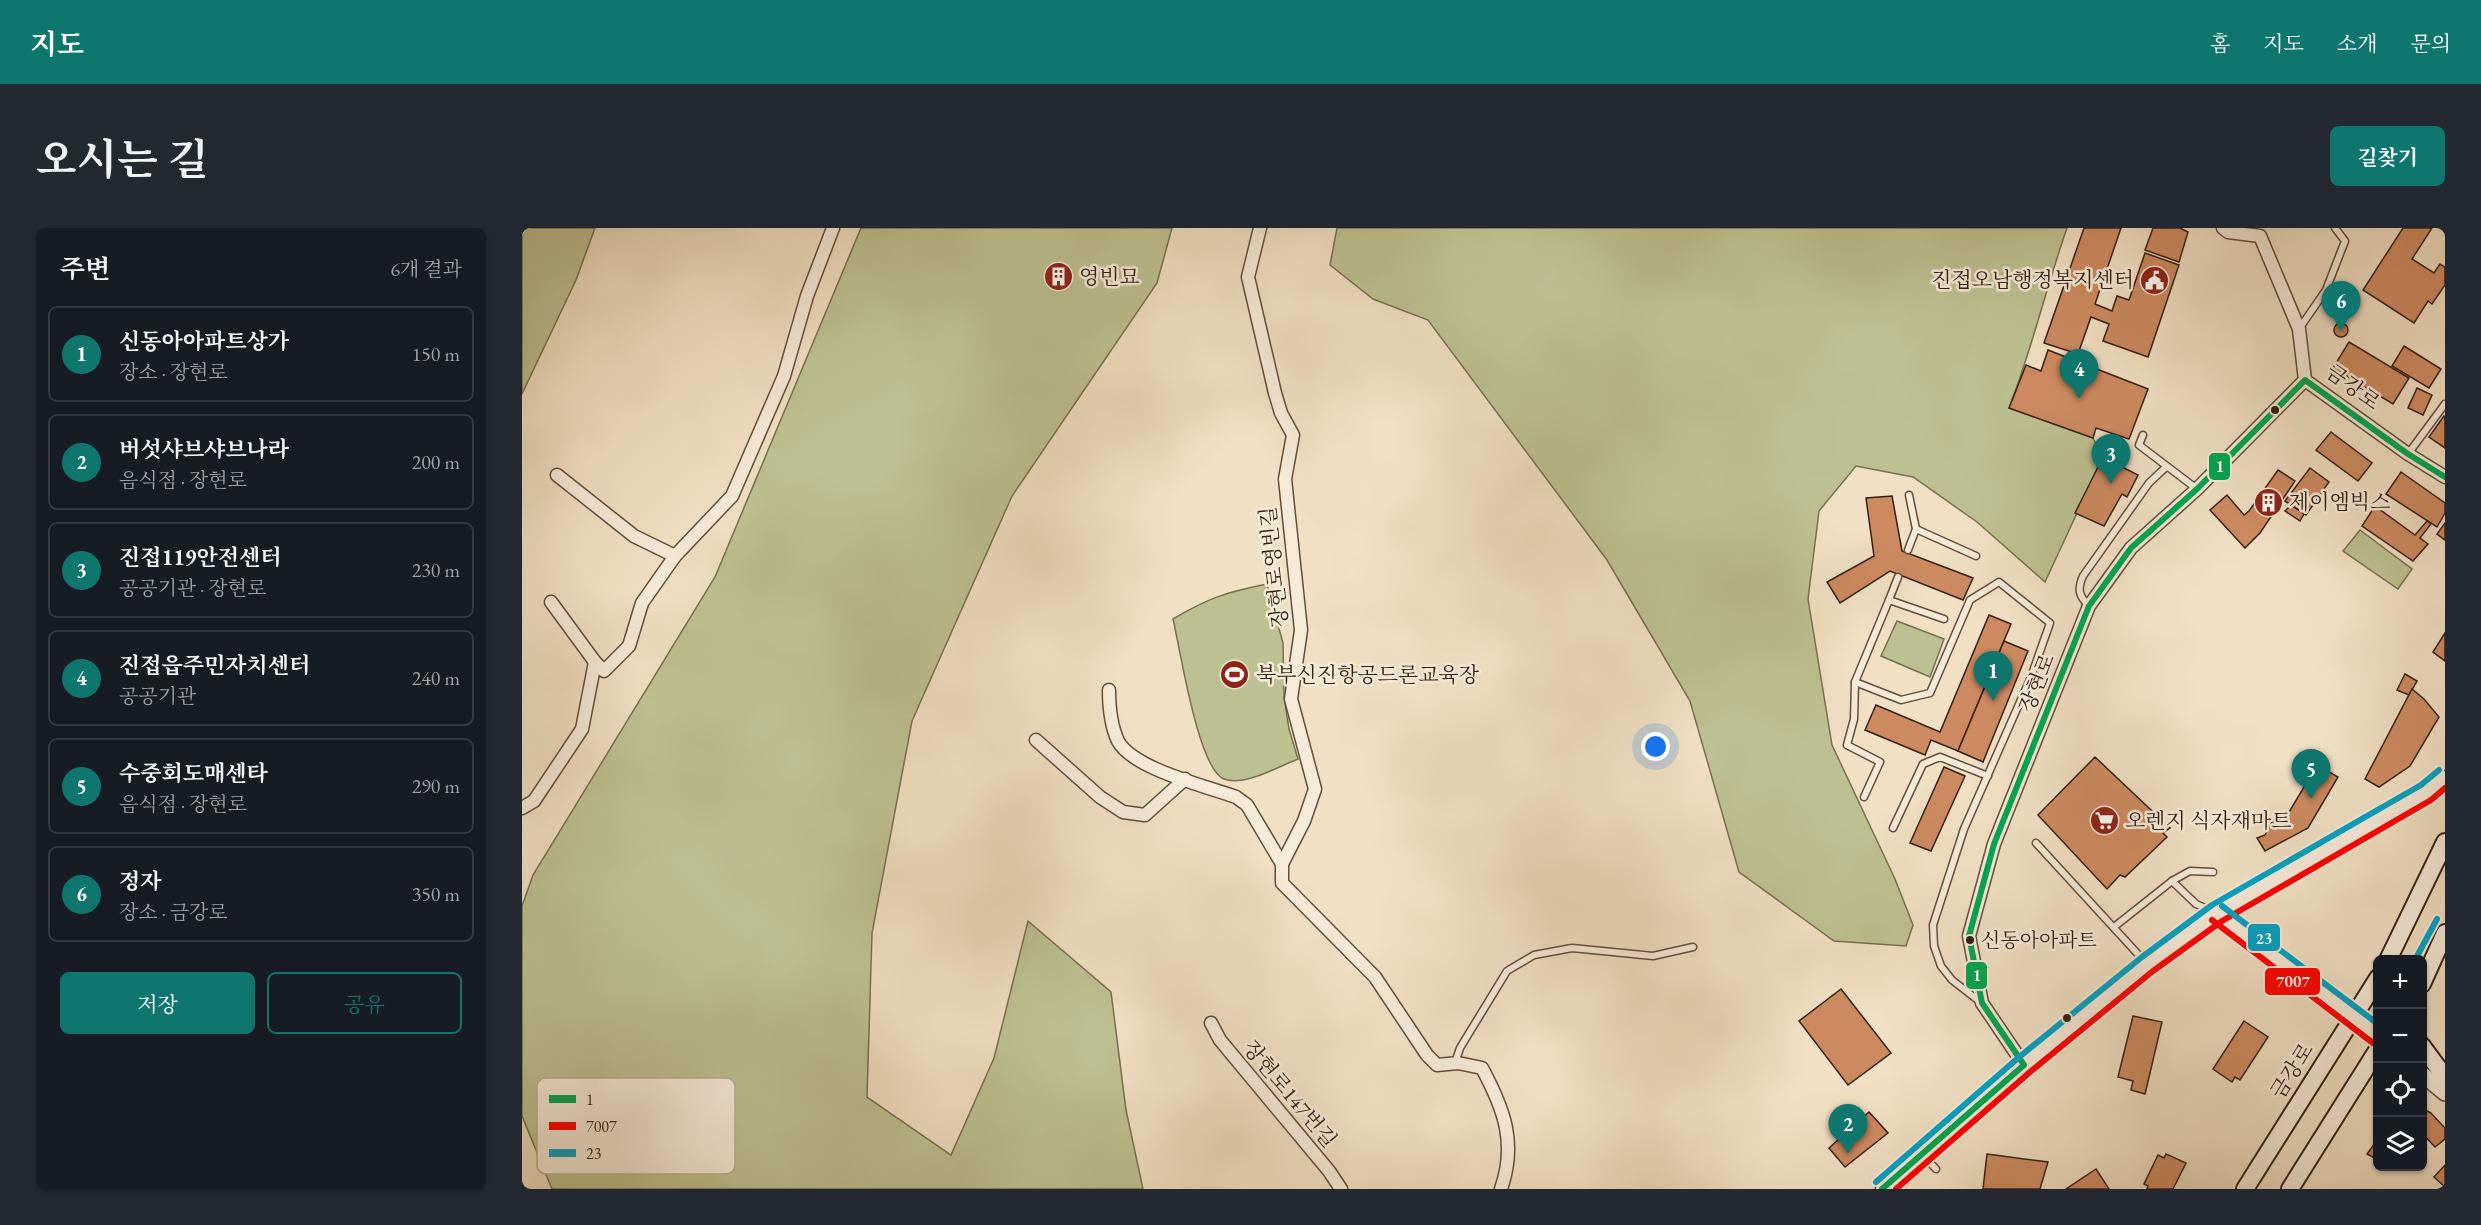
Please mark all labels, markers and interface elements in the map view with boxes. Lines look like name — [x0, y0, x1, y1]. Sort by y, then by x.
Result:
text: 지도 — [30, 26, 84, 62]
text: 홈 — [2210, 30, 2230, 57]
text: 지도 — [2263, 30, 2304, 57]
text: 소개 — [2337, 30, 2377, 57]
text: 문의 — [2410, 30, 2451, 57]
button: 길찾기 — [2330, 126, 2445, 186]
text: 오시는 길 — [36, 132, 208, 187]
text: 주변 — [60, 252, 110, 286]
text: 6개 결과 — [390, 256, 462, 282]
building icon: 영빈묘 — [1042, 261, 1074, 293]
place label: 영빈묘 — [1079, 263, 1140, 290]
public building icon: 진접오남행정복지센터 — [2139, 264, 2171, 296]
place label: 진접오남행정복지센터 — [1931, 266, 2134, 293]
pin: 6 — [2322, 282, 2360, 331]
text: 신동아아파트상가 — [119, 327, 289, 356]
text: 1 — [76, 341, 87, 367]
text: 150 m — [412, 341, 460, 367]
pin: 4 — [2060, 350, 2098, 399]
street label: 금강로 — [2321, 358, 2386, 415]
text: 장소 · 장현로 — [119, 359, 228, 385]
unlabelled marker — [2269, 404, 2281, 416]
pin: 3 — [2092, 434, 2130, 484]
text: 버섯샤브샤브나라 — [119, 435, 289, 464]
text: 2 — [76, 449, 87, 475]
text: 200 m — [412, 449, 460, 475]
line badge: 1 — [2208, 452, 2231, 481]
text: 1 — [2216, 456, 2224, 477]
text: 음식점 · 장현로 — [119, 467, 247, 493]
building icon: 제이엠빅스 — [2252, 486, 2284, 518]
place label: 제이엠빅스 — [2289, 488, 2390, 515]
street label: 장현로영빈길 — [1254, 505, 1293, 629]
text: 진접119안전센터 — [119, 543, 281, 572]
text: 3 — [76, 557, 87, 583]
text: 230 m — [412, 557, 460, 583]
text: 공공기관 · 장현로 — [119, 575, 266, 601]
street label: 장현로 — [2013, 650, 2060, 716]
text: 진접읍주민자치센터 — [119, 651, 310, 680]
pin: 1 — [1974, 652, 2012, 701]
sports icon: 북부신진항공드론교육장 — [1219, 659, 1251, 691]
place label: 북부신진항공드론교육장 — [1256, 661, 1480, 688]
text: 4 — [76, 665, 87, 691]
text: 240 m — [412, 665, 460, 691]
text: 공공기관 — [119, 683, 196, 709]
your location — [1641, 732, 1670, 761]
pin: 5 — [2292, 750, 2330, 799]
text: 수중회도매센타 — [119, 759, 268, 788]
text: 5 — [76, 773, 87, 799]
text: 290 m — [412, 773, 460, 799]
text: 음식점 · 장현로 — [119, 791, 247, 817]
supermarket icon: 오렌지 식자재마트 — [2088, 805, 2120, 837]
place label: 오렌지 식자재마트 — [2125, 807, 2292, 834]
text: 정자 — [119, 867, 162, 896]
text: 6 — [76, 881, 87, 907]
text: 350 m — [412, 881, 460, 907]
text: 장소 · 금강로 — [119, 899, 228, 925]
line badge: 23 — [2247, 923, 2281, 952]
place label: 신동아아파트 — [1981, 927, 2097, 953]
text: 23 — [2256, 928, 2272, 949]
marker: 신동아아파트 — [1964, 934, 1976, 946]
map controls — [2373, 955, 2427, 1171]
button: + — [2373, 955, 2427, 1009]
line badge: 1 — [1965, 961, 1988, 990]
text: 1 — [1973, 965, 1981, 986]
line badge: 7007 — [2264, 967, 2321, 996]
text: 7007 — [2276, 971, 2310, 992]
button: 저장 — [60, 972, 255, 1034]
button: 공유 — [267, 972, 462, 1034]
button: − — [2373, 1009, 2427, 1063]
unlabelled marker — [2061, 1012, 2073, 1024]
street label: 장현로147번길 — [1238, 1035, 1343, 1153]
street label: 금강로 — [2264, 1038, 2319, 1104]
button: locate — [2373, 1063, 2427, 1117]
legend — [537, 1078, 735, 1174]
text: 1 — [586, 1089, 594, 1110]
pin: 2 — [1828, 1104, 1868, 1154]
text: 7007 — [586, 1116, 617, 1137]
button: layers — [2373, 1117, 2427, 1171]
text: 23 — [586, 1143, 602, 1164]

